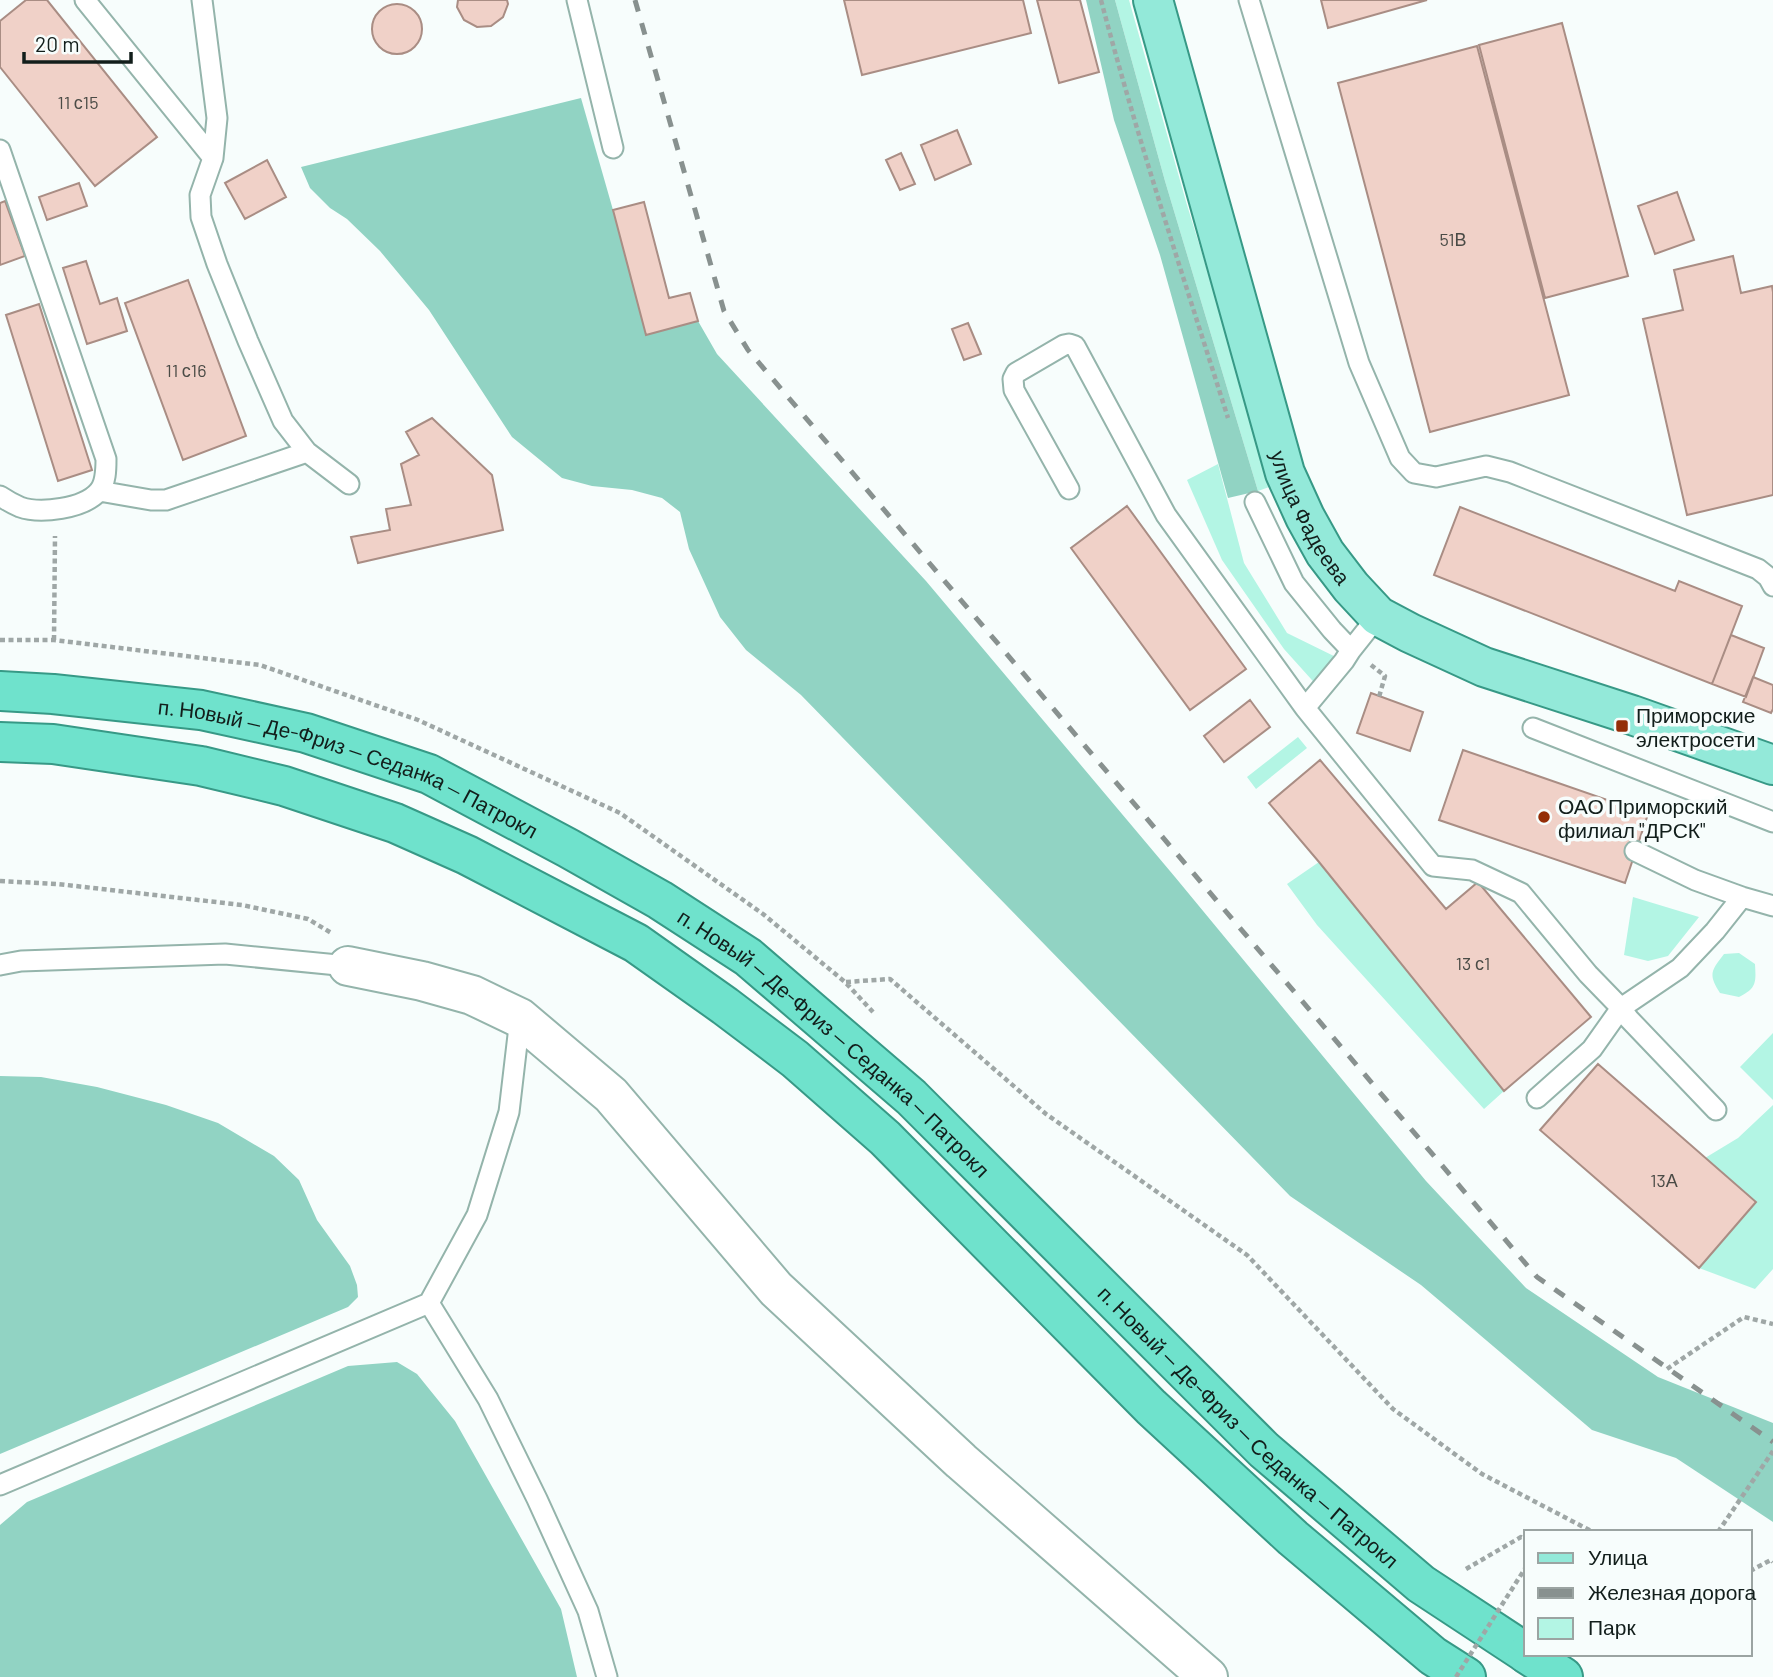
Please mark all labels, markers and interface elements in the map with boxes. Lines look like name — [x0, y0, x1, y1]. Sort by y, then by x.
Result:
scale bar — [24, 21, 131, 65]
text: 20 m — [35, 31, 80, 56]
house number: 11 с15 — [58, 91, 98, 113]
house number: 51В — [1439, 228, 1467, 250]
house number: 11 с16 — [166, 359, 206, 381]
street label: улица Фадеева — [1267, 447, 1357, 589]
street label: п. Новый — Де-Фриз — Седанка — Патрокл — [157, 693, 543, 842]
place label: Приморские электросети — [1636, 702, 1755, 751]
marker: Приморские электросети — [1614, 718, 1630, 734]
place label: ОАО Приморский филиал "ДРСК" — [1558, 793, 1727, 842]
marker: ОАО Приморский филиал "ДРСК" — [1536, 809, 1552, 825]
street label: п. Новый — Де-Фриз — Седанка — Патрокл — [674, 903, 996, 1182]
house number: 13 с1 — [1456, 952, 1490, 974]
house number: 13А — [1650, 1169, 1678, 1191]
street label: п. Новый — Де-Фриз — Седанка — Патрокл — [1094, 1280, 1404, 1572]
legend — [1524, 1530, 1752, 1656]
text: Улица — [1588, 1544, 1648, 1569]
text: Железная дорога — [1588, 1579, 1757, 1604]
text: Парк — [1588, 1614, 1636, 1639]

